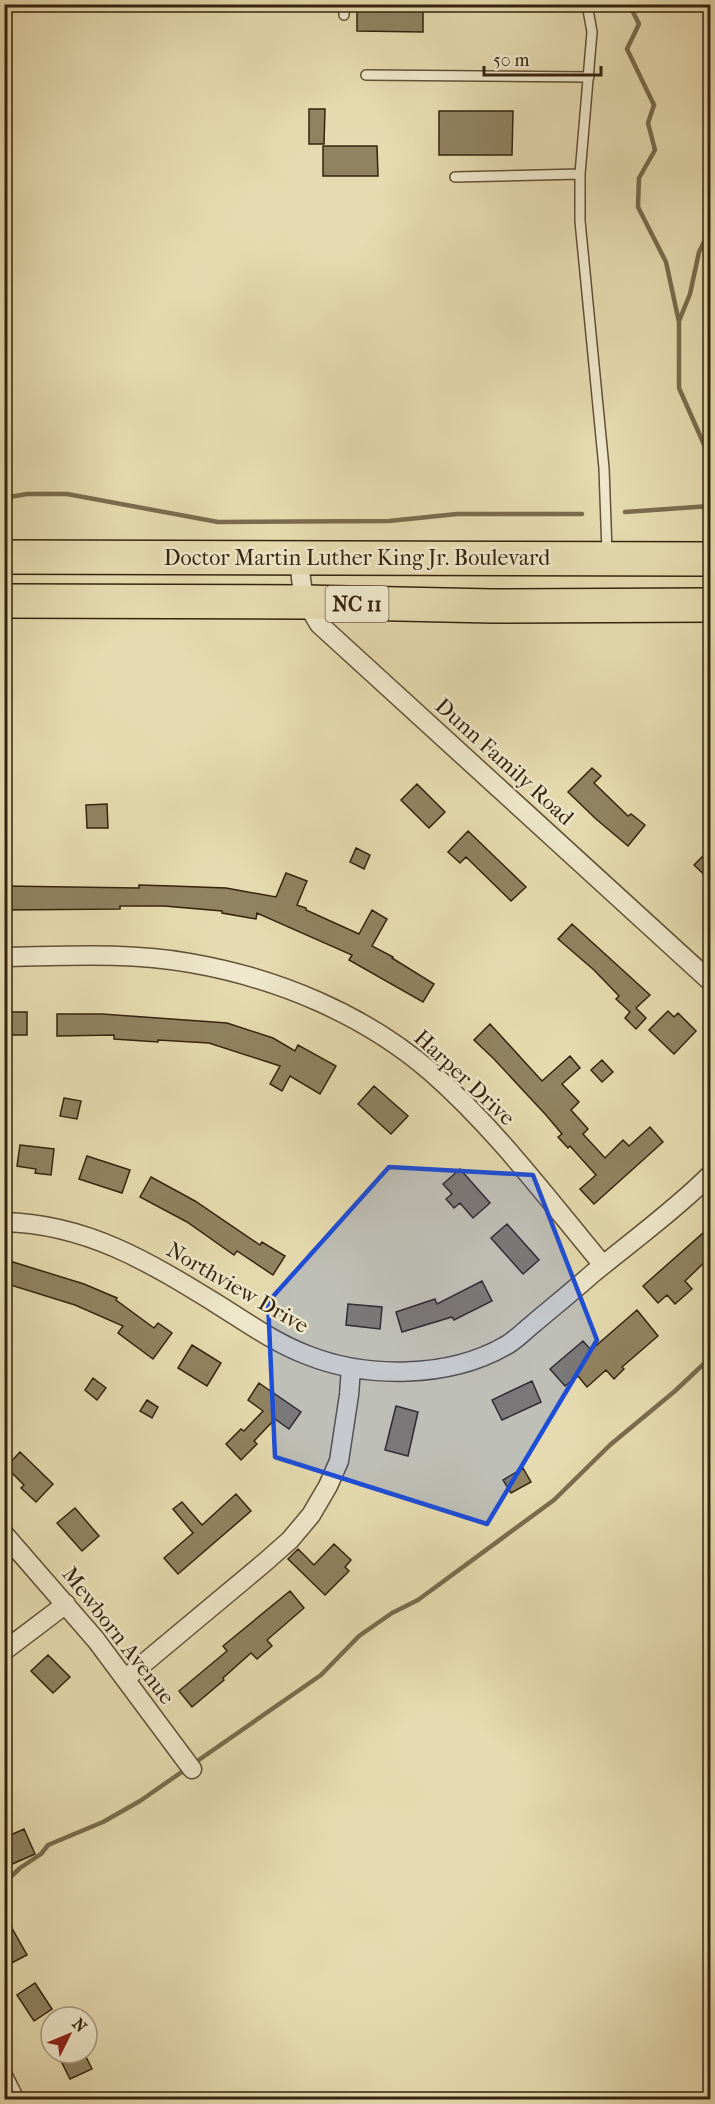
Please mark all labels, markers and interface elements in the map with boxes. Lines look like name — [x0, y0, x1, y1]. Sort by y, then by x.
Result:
scale bar — [484, 39, 601, 77]
text: 50 m — [493, 50, 530, 71]
street label: Doctor Martin Luther King Jr. Boulevard — [164, 545, 551, 571]
road number: NC 11 — [326, 586, 388, 622]
street label: Dunn Family Road — [430, 693, 580, 831]
street label: Harper Drive — [409, 1025, 520, 1131]
street label: Northview Drive — [162, 1237, 313, 1339]
street label: Mewborn Avenue — [56, 1562, 180, 1710]
north arrow — [39, 2005, 99, 2065]
text: N — [69, 2014, 91, 2037]

